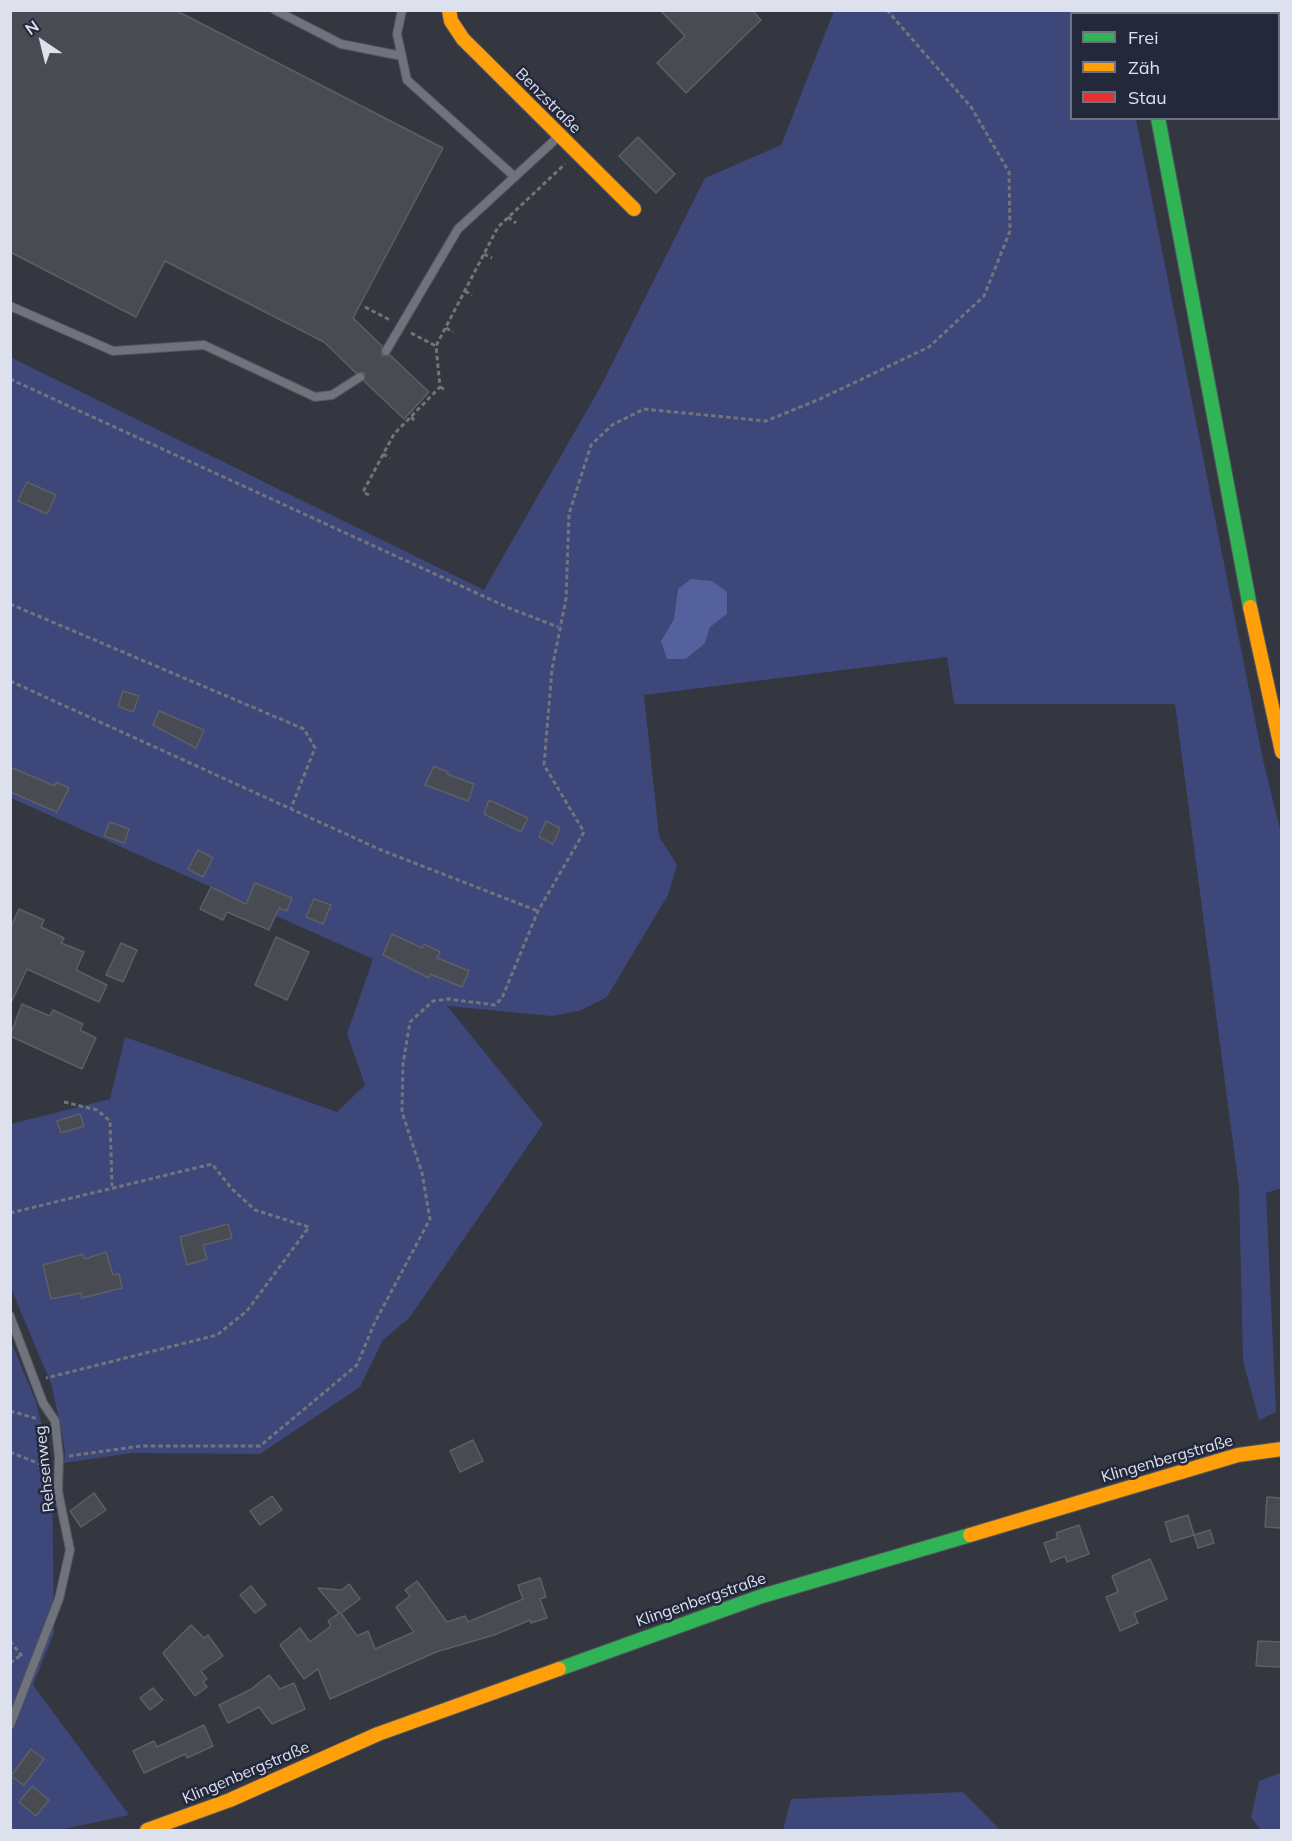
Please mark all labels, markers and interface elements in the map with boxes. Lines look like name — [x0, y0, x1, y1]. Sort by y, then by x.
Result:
north arrow — [12, 12, 72, 72]
legend — [1070, 12, 1280, 120]
text: N — [21, 16, 42, 39]
text: Frei — [1128, 26, 1158, 49]
text: Zäh — [1128, 56, 1160, 79]
street label: Benzstraße — [511, 64, 585, 138]
text: Stau — [1128, 86, 1167, 109]
street label: Rehsenweg — [31, 1425, 59, 1513]
street label: Klingenbergstraße — [1099, 1431, 1235, 1487]
street label: Klingenbergstraße — [634, 1569, 768, 1631]
street label: Klingenbergstraße — [180, 1738, 312, 1808]

